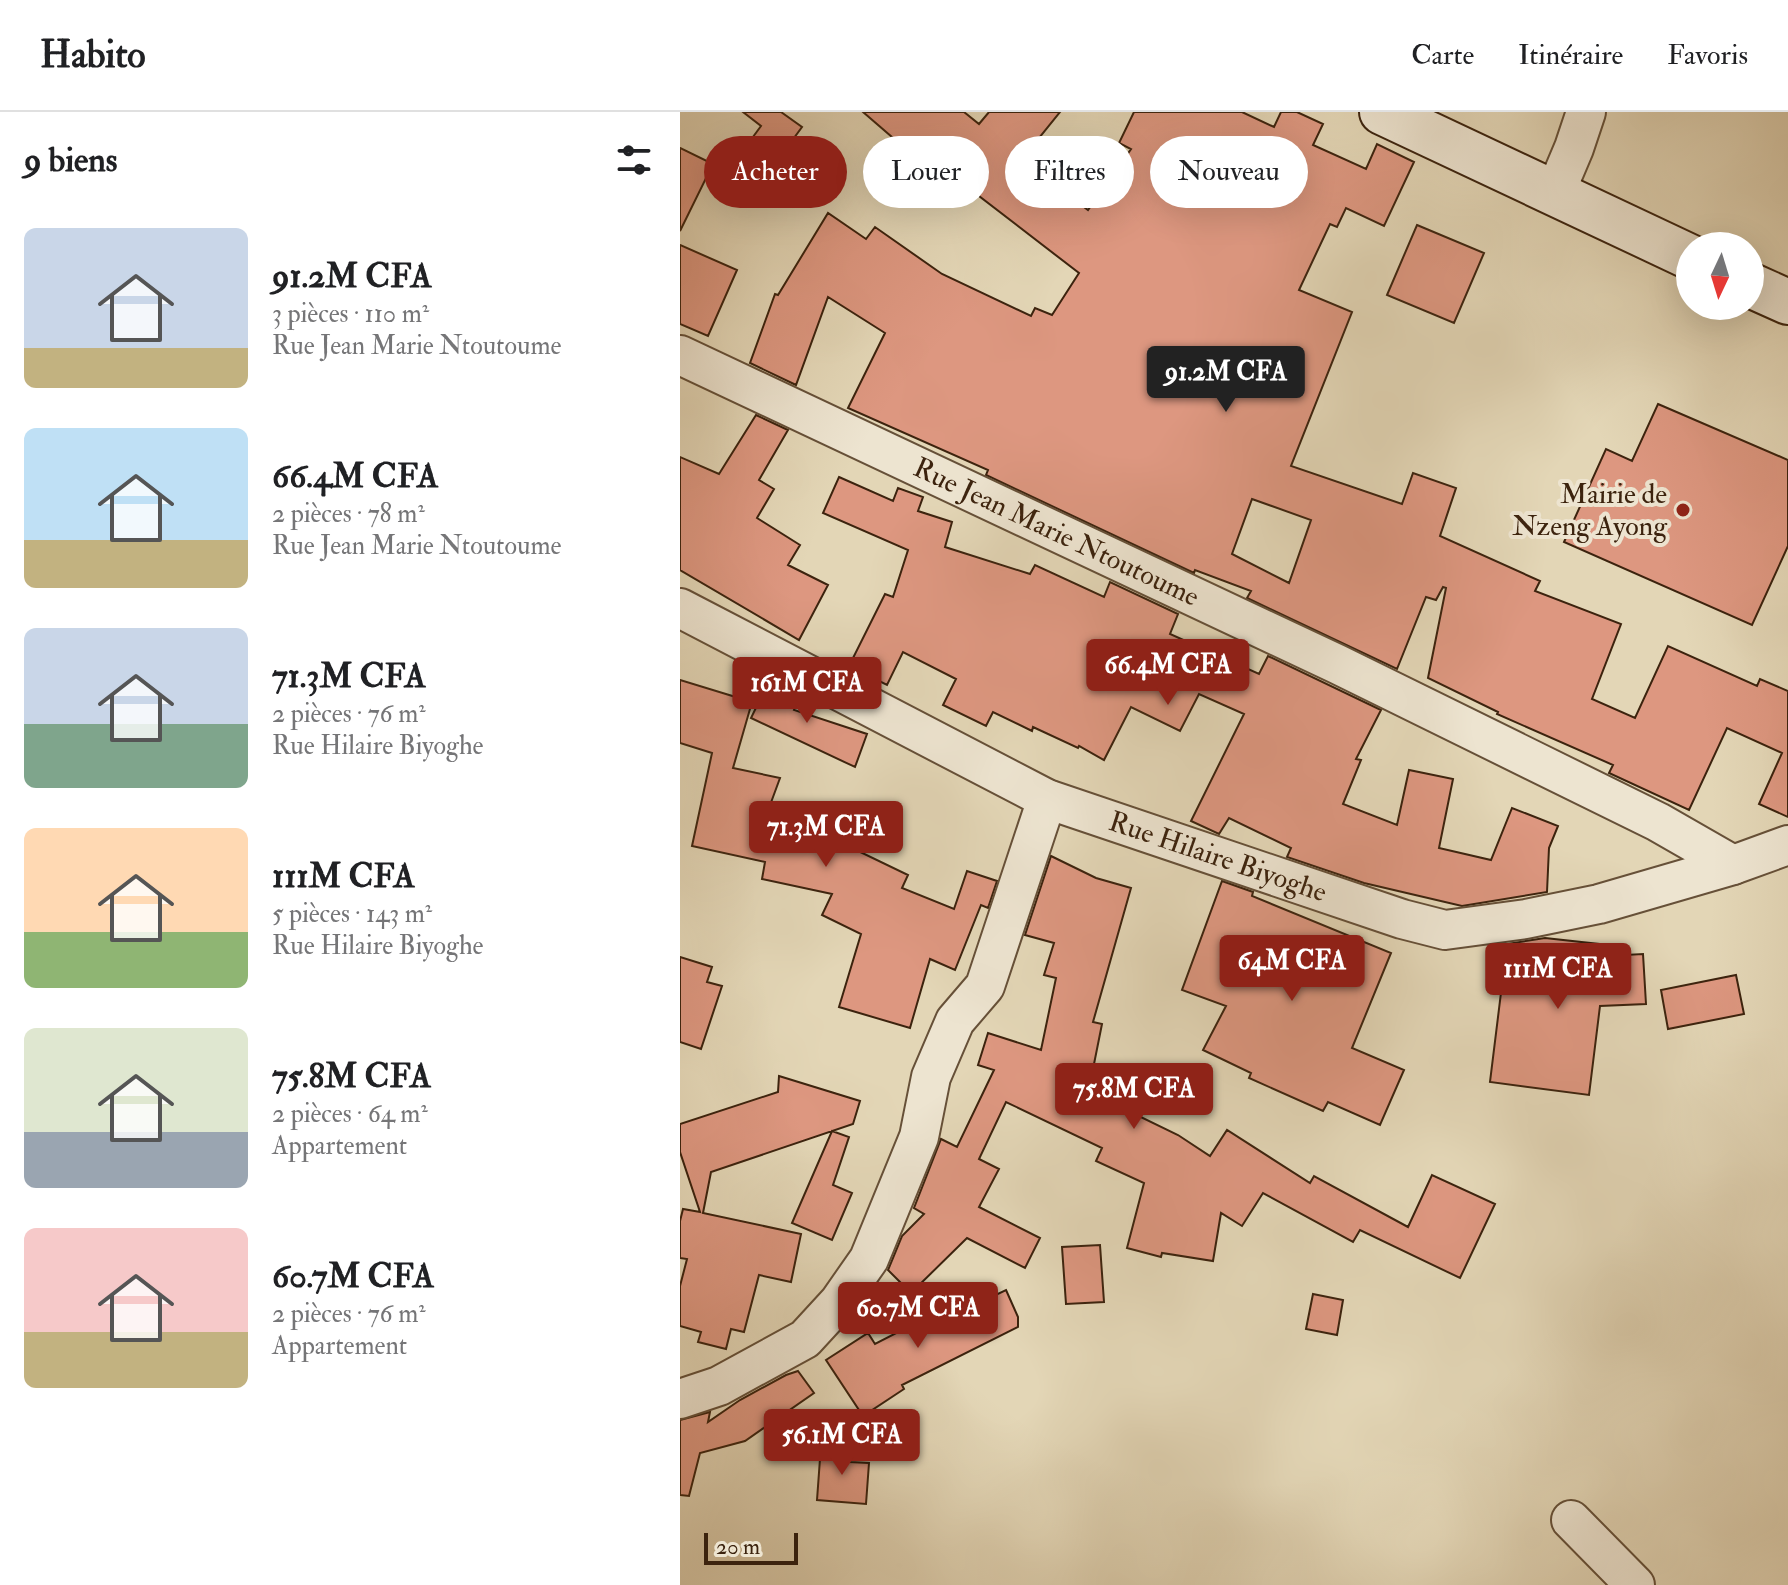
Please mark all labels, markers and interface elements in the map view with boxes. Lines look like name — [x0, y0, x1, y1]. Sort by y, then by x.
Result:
text: Habito — [40, 31, 146, 79]
text: Carte — [1411, 38, 1474, 73]
text: Itinéraire — [1518, 38, 1623, 73]
text: Favoris — [1667, 38, 1748, 73]
chip: Acheter — [704, 136, 847, 208]
chip: Louer — [863, 136, 989, 208]
chip: Filtres — [1005, 136, 1134, 208]
chip: Nouveau — [1150, 136, 1308, 208]
icon: filters — [612, 138, 656, 182]
text: 9 biens — [24, 139, 117, 182]
north arrow — [1676, 232, 1764, 320]
map controls — [1676, 232, 1764, 320]
text: 91.2M CFA — [272, 255, 432, 298]
icon: home — [88, 260, 184, 356]
text: 3 pièces · 110 m² — [272, 298, 429, 330]
text: Rue Jean Marie Ntoutoume — [272, 330, 561, 362]
pin: 91.2M CFA — [1134, 346, 1318, 414]
text: 91.2M CFA — [1165, 356, 1287, 388]
street label: Rue Jean Marie Ntoutoume — [908, 450, 1205, 614]
text: 66.4M CFA — [272, 455, 439, 498]
icon: home — [88, 460, 184, 556]
place label: Mairie de Nzeng Ayong — [1512, 477, 1668, 544]
text: 2 pièces · 78 m² — [272, 498, 425, 530]
marker: Mairie de Nzeng Ayong — [1674, 501, 1692, 519]
text: Rue Jean Marie Ntoutoume — [272, 530, 561, 562]
pin: 66.4M CFA — [1076, 639, 1260, 707]
text: 66.4M CFA — [1104, 649, 1232, 681]
text: 71.3M CFA — [272, 655, 426, 698]
pin: 161M CFA — [724, 657, 890, 725]
icon: home — [88, 660, 184, 756]
text: 161M CFA — [750, 667, 864, 699]
text: 2 pièces · 76 m² — [272, 698, 426, 730]
text: Rue Hilaire Biyoghe — [272, 730, 483, 762]
pin: 71.3M CFA — [734, 801, 918, 869]
street label: Rue Hilaire Biyoghe — [1104, 804, 1332, 910]
text: 71.3M CFA — [767, 811, 885, 843]
text: 111M CFA — [272, 855, 415, 898]
icon: home — [88, 860, 184, 956]
text: 5 pièces · 143 m² — [272, 898, 432, 930]
text: Rue Hilaire Biyoghe — [272, 930, 483, 962]
pin: 64M CFA — [1218, 935, 1366, 1003]
pin: 111M CFA — [1475, 943, 1641, 1011]
text: 64M CFA — [1238, 945, 1346, 977]
text: 111M CFA — [1503, 953, 1613, 985]
text: 75.8M CFA — [272, 1055, 431, 1098]
icon: home — [88, 1060, 184, 1156]
pin: 75.8M CFA — [1042, 1063, 1226, 1131]
text: 75.8M CFA — [1073, 1073, 1195, 1105]
text: 2 pièces · 64 m² — [272, 1098, 428, 1130]
text: Appartement — [272, 1130, 407, 1162]
text: 60.7M CFA — [272, 1255, 434, 1298]
icon: home — [88, 1260, 184, 1356]
pin: 60.7M CFA — [826, 1282, 1010, 1350]
text: 60.7M CFA — [856, 1292, 980, 1324]
text: 2 pièces · 76 m² — [272, 1298, 426, 1330]
text: Appartement — [272, 1330, 407, 1362]
pin: 56.1M CFA — [750, 1409, 934, 1477]
text: 56.1M CFA — [782, 1419, 902, 1451]
scale bar — [704, 1529, 798, 1565]
text: 20 m — [716, 1533, 760, 1561]

